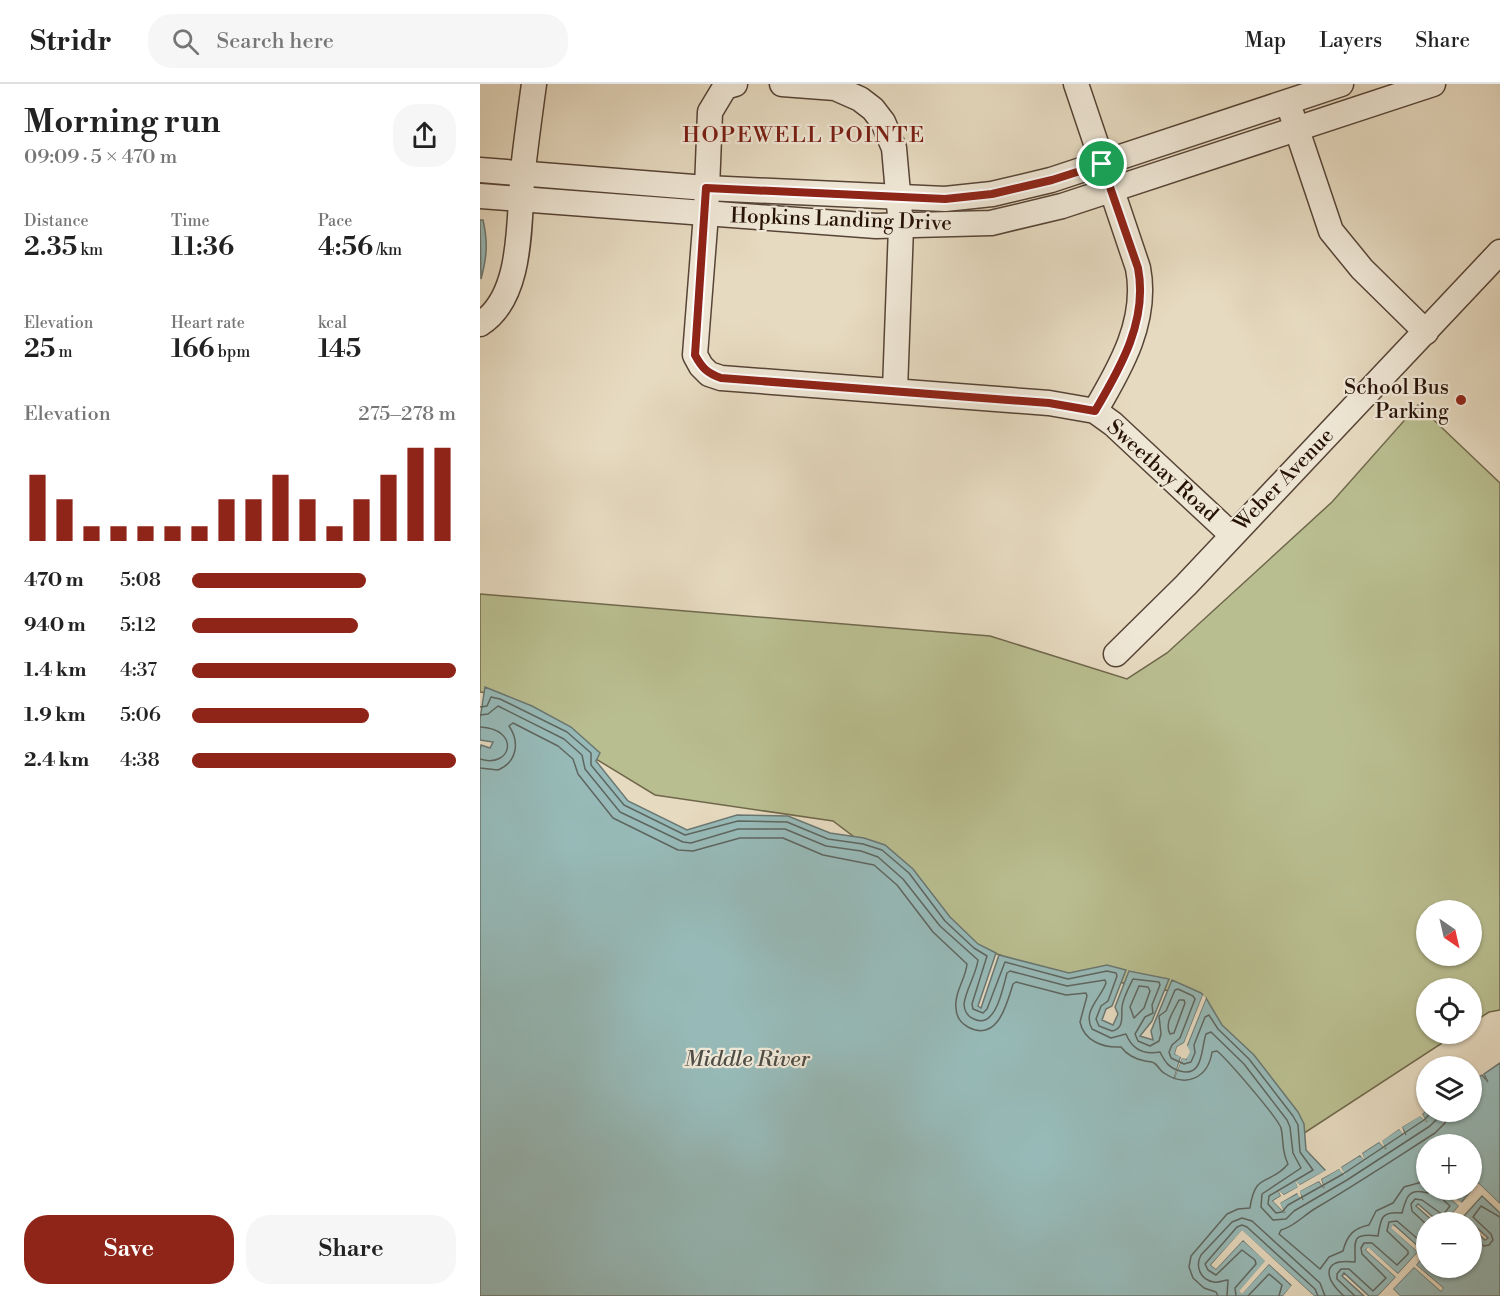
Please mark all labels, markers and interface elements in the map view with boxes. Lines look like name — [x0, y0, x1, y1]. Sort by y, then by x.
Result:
search box — [148, 14, 568, 68]
text: Stridr — [30, 24, 112, 59]
icon: search — [169, 25, 202, 58]
text: Search here — [217, 28, 334, 55]
text: Map — [1245, 28, 1286, 54]
text: Layers — [1319, 28, 1382, 54]
text: Share — [1415, 28, 1470, 54]
text: Morning run — [24, 102, 221, 143]
button: share — [393, 104, 456, 167]
district label: HOPEWELL POINTE — [682, 122, 926, 149]
pin — [1076, 138, 1127, 189]
text: 09:09 · 5 × 470 m — [24, 145, 177, 170]
icon: arrive — [1085, 147, 1118, 180]
street label: Hopkins Landing Drive — [730, 203, 952, 237]
text: Distance — [24, 211, 89, 231]
text: Time — [171, 211, 210, 231]
text: Pace — [318, 211, 352, 231]
text: 2.35 — [24, 231, 77, 263]
text: 11:36 — [171, 231, 234, 263]
text: 4:56 — [318, 231, 373, 263]
text: km — [77, 240, 103, 260]
text: /km — [373, 240, 402, 260]
text: Elevation — [24, 313, 93, 333]
text: Heart rate — [171, 313, 245, 333]
text: kcal — [318, 313, 347, 333]
text: 25 — [24, 333, 55, 365]
text: 166 — [171, 333, 214, 365]
text: 145 — [318, 333, 361, 365]
text: m — [55, 342, 73, 362]
text: bpm — [214, 342, 250, 362]
place label: School Bus Parking — [1344, 375, 1449, 425]
marker: School Bus Parking — [1454, 393, 1468, 407]
text: Elevation — [24, 402, 111, 427]
text: 275–278 m — [358, 402, 456, 427]
street label: Sweetbay Road — [1101, 414, 1223, 528]
street label: Weber Avenue — [1228, 423, 1340, 538]
text: 470 m — [24, 568, 84, 593]
text: 5:08 — [120, 568, 161, 593]
text: 940 m — [24, 613, 86, 638]
text: 5:12 — [120, 613, 156, 638]
text: 1.4 km — [24, 658, 86, 683]
text: 4:37 — [120, 658, 157, 683]
text: 1.9 km — [24, 703, 86, 728]
text: 5:06 — [120, 703, 161, 728]
text: 2.4 km — [24, 748, 89, 773]
text: 4:38 — [120, 748, 160, 773]
north arrow — [1416, 900, 1482, 966]
map controls — [1416, 900, 1482, 1278]
button: locate — [1416, 978, 1482, 1044]
water label: Middle River — [684, 1046, 810, 1073]
button: layers — [1416, 1056, 1482, 1122]
button: + — [1416, 1134, 1482, 1200]
button: − — [1416, 1212, 1482, 1278]
button: Save — [24, 1215, 234, 1284]
button: Share — [246, 1215, 456, 1284]

